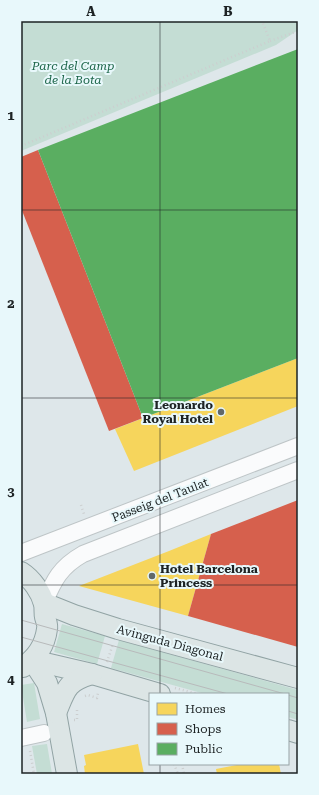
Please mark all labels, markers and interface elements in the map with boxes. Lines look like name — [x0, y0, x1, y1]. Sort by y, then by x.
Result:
text: A — [86, 4, 96, 19]
text: B — [223, 4, 233, 19]
park label: Parc del Camp de la Bota — [31, 59, 114, 87]
text: 1 — [7, 108, 15, 123]
text: 2 — [7, 296, 15, 311]
place label: Leonardo Royal Hotel — [143, 398, 213, 426]
marker: Leonardo Royal Hotel — [216, 407, 226, 417]
street label: Passeig del Taulat — [110, 475, 211, 525]
text: 3 — [7, 484, 15, 499]
place label: Hotel Barcelona Princess — [160, 562, 258, 590]
marker: Hotel Barcelona Princess — [147, 571, 157, 581]
street label: Avinguda Diagonal — [115, 622, 225, 664]
text: 4 — [7, 672, 15, 687]
legend — [149, 693, 289, 765]
text: Homes — [185, 702, 226, 716]
text: Shops — [185, 722, 221, 736]
text: Public — [185, 742, 223, 756]

